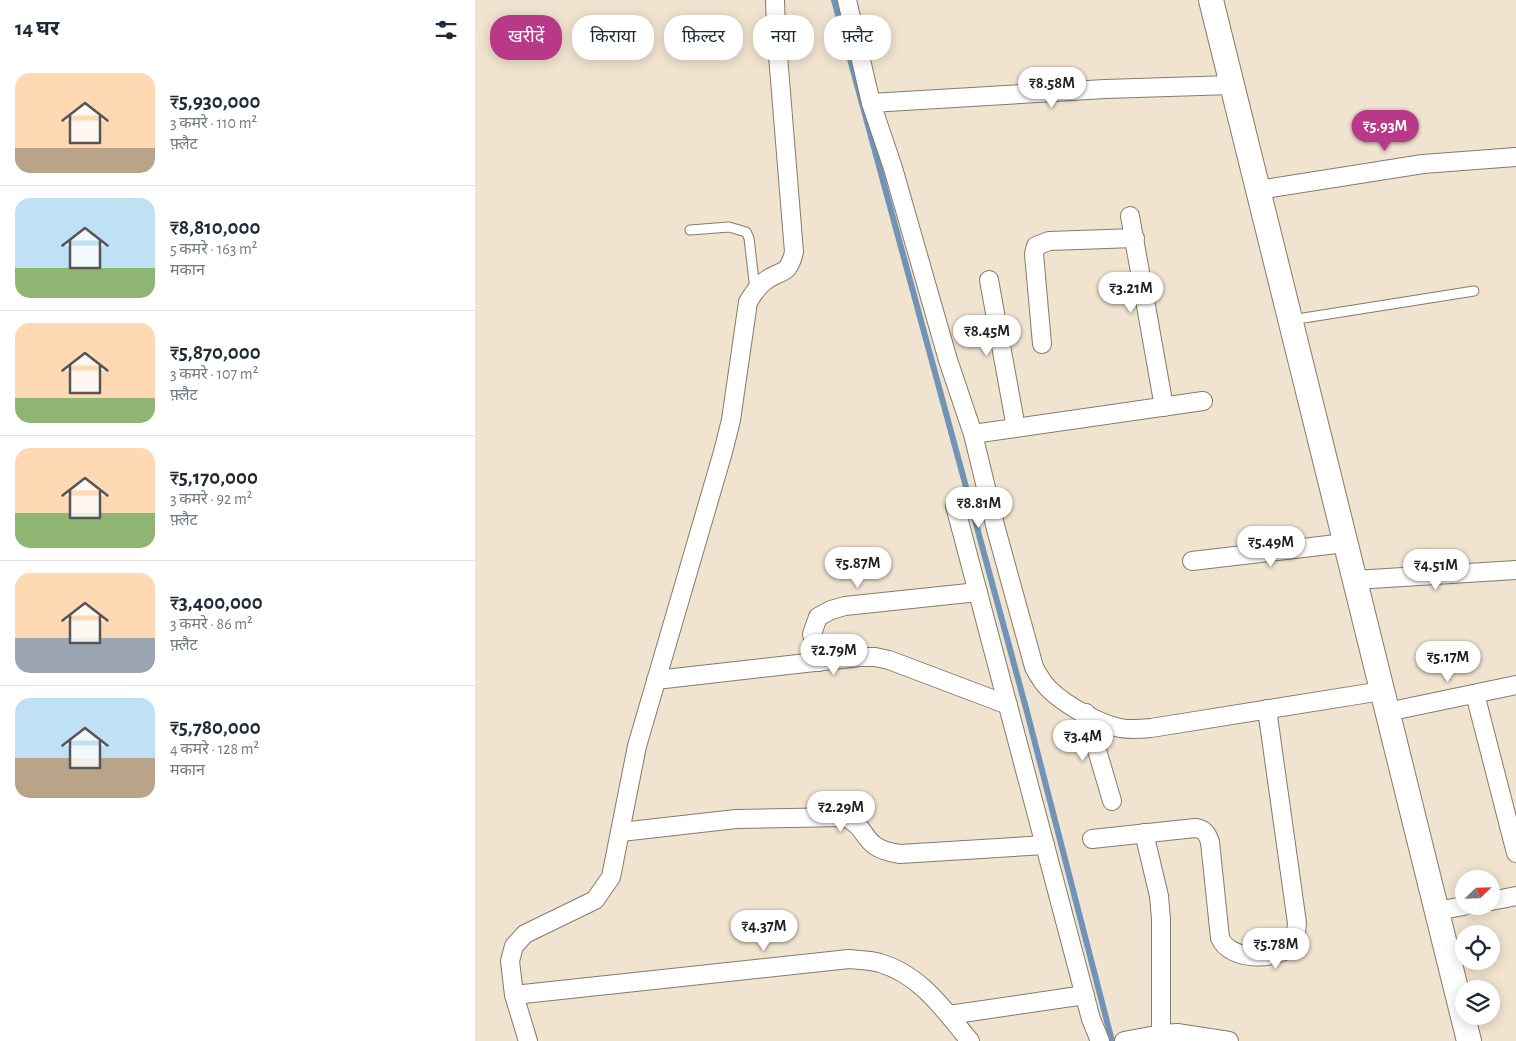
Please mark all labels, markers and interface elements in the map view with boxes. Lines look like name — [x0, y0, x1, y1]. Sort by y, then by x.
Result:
chip: खरीदें — [490, 15, 562, 60]
chip: किराया — [572, 15, 654, 60]
chip: फ़िल्टर — [664, 15, 743, 60]
chip: नया — [753, 15, 814, 60]
chip: फ़्लैट — [824, 15, 891, 60]
icon: filters — [432, 16, 460, 44]
text: 14 घर — [15, 18, 59, 39]
pin: ₹8.58M — [1011, 66, 1093, 109]
text: ₹8.58M — [1029, 75, 1075, 91]
text: ₹5,930,000 — [170, 91, 260, 112]
icon: home — [55, 93, 115, 153]
pin: ₹5.93M — [1344, 110, 1426, 152]
text: 3 कमरे · 110 m² — [170, 115, 257, 131]
text: ₹5.93M — [1363, 118, 1407, 134]
text: फ़्लैट — [170, 136, 198, 152]
text: ₹8,810,000 — [170, 217, 260, 238]
icon: home — [55, 218, 115, 278]
text: 5 कमरे · 163 m² — [170, 241, 257, 257]
text: मकान — [170, 262, 205, 278]
pin: ₹3.21M — [1090, 272, 1172, 314]
text: ₹3.21M — [1109, 280, 1153, 296]
pin: ₹8.45M — [946, 314, 1028, 357]
text: ₹8.45M — [964, 323, 1010, 339]
text: ₹5,870,000 — [170, 342, 261, 363]
icon: home — [55, 343, 115, 403]
text: 3 कमरे · 107 m² — [170, 366, 258, 382]
text: फ़्लैट — [170, 387, 198, 403]
text: ₹5,170,000 — [170, 467, 258, 488]
icon: home — [55, 468, 115, 528]
pin: ₹8.81M — [938, 486, 1020, 529]
text: 3 कमरे · 92 m² — [170, 491, 252, 507]
text: ₹8.81M — [957, 495, 1001, 511]
text: फ़्लैट — [170, 512, 198, 528]
pin: ₹5.49M — [1230, 526, 1312, 568]
text: ₹5.49M — [1248, 534, 1294, 550]
pin: ₹5.87M — [817, 546, 899, 589]
pin: ₹4.51M — [1395, 548, 1477, 591]
text: ₹5.87M — [836, 555, 880, 571]
text: ₹4.51M — [1414, 557, 1458, 573]
text: ₹3,400,000 — [170, 592, 263, 613]
icon: home — [55, 593, 115, 653]
text: 3 कमरे · 86 m² — [170, 616, 253, 632]
pin: ₹2.79M — [793, 634, 875, 676]
text: फ़्लैट — [170, 637, 198, 653]
pin: ₹5.17M — [1407, 640, 1489, 683]
text: ₹2.79M — [811, 642, 857, 658]
text: ₹5.17M — [1427, 649, 1469, 665]
text: ₹5,780,000 — [170, 717, 261, 738]
icon: home — [55, 718, 115, 778]
pin: ₹3.4M — [1048, 720, 1118, 762]
text: ₹3.4M — [1064, 728, 1102, 744]
text: 4 कमरे · 128 m² — [170, 741, 259, 757]
text: मकान — [170, 762, 205, 778]
pin: ₹2.29M — [800, 790, 882, 833]
text: ₹2.29M — [818, 799, 864, 815]
north arrow — [1455, 870, 1500, 915]
map controls — [1455, 870, 1500, 1025]
pin: ₹4.37M — [723, 910, 805, 952]
text: ₹4.37M — [742, 918, 786, 934]
button: locate — [1455, 925, 1500, 970]
pin: ₹5.78M — [1235, 928, 1317, 970]
text: ₹5.78M — [1254, 936, 1298, 952]
button: layers — [1455, 980, 1500, 1025]

